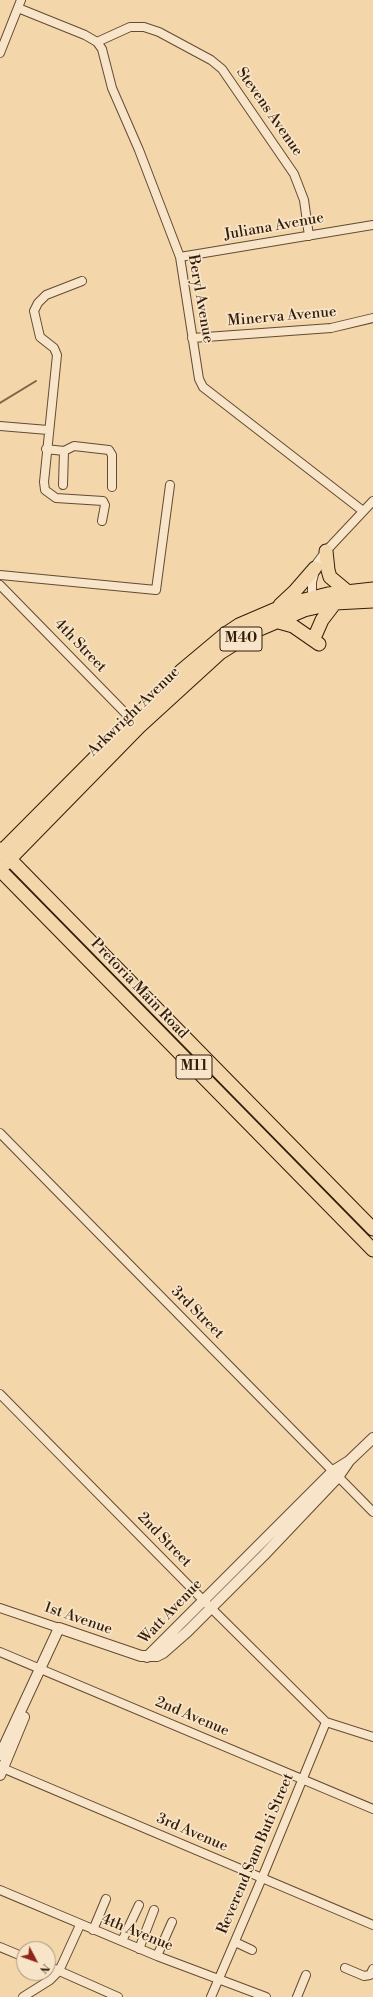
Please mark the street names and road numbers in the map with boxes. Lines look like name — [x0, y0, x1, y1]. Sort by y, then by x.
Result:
street label: Stevens Avenue — [232, 64, 306, 160]
street label: Juliana Avenue — [223, 209, 325, 245]
street label: Beryl Avenue — [183, 253, 217, 345]
street label: Minerva Avenue — [227, 303, 337, 331]
street label: 4th Street — [50, 616, 110, 676]
road number: M40 — [220, 627, 262, 651]
street label: Arkwright Avenue — [84, 664, 184, 760]
street label: Pretoria Main Road — [86, 935, 192, 1043]
road number: M11 — [176, 1055, 212, 1079]
street label: 3rd Street — [167, 1283, 227, 1343]
street label: 2nd Street — [133, 1509, 195, 1571]
street label: Watt Avenue — [136, 1576, 206, 1648]
street label: 1st Avenue — [42, 1599, 114, 1639]
street label: 2nd Avenue — [152, 1693, 232, 1741]
street label: Reverend Sam Buti Street — [214, 1771, 298, 1937]
street label: 3rd Avenue — [154, 1810, 230, 1856]
street label: 4th Avenue — [98, 1910, 176, 1956]

